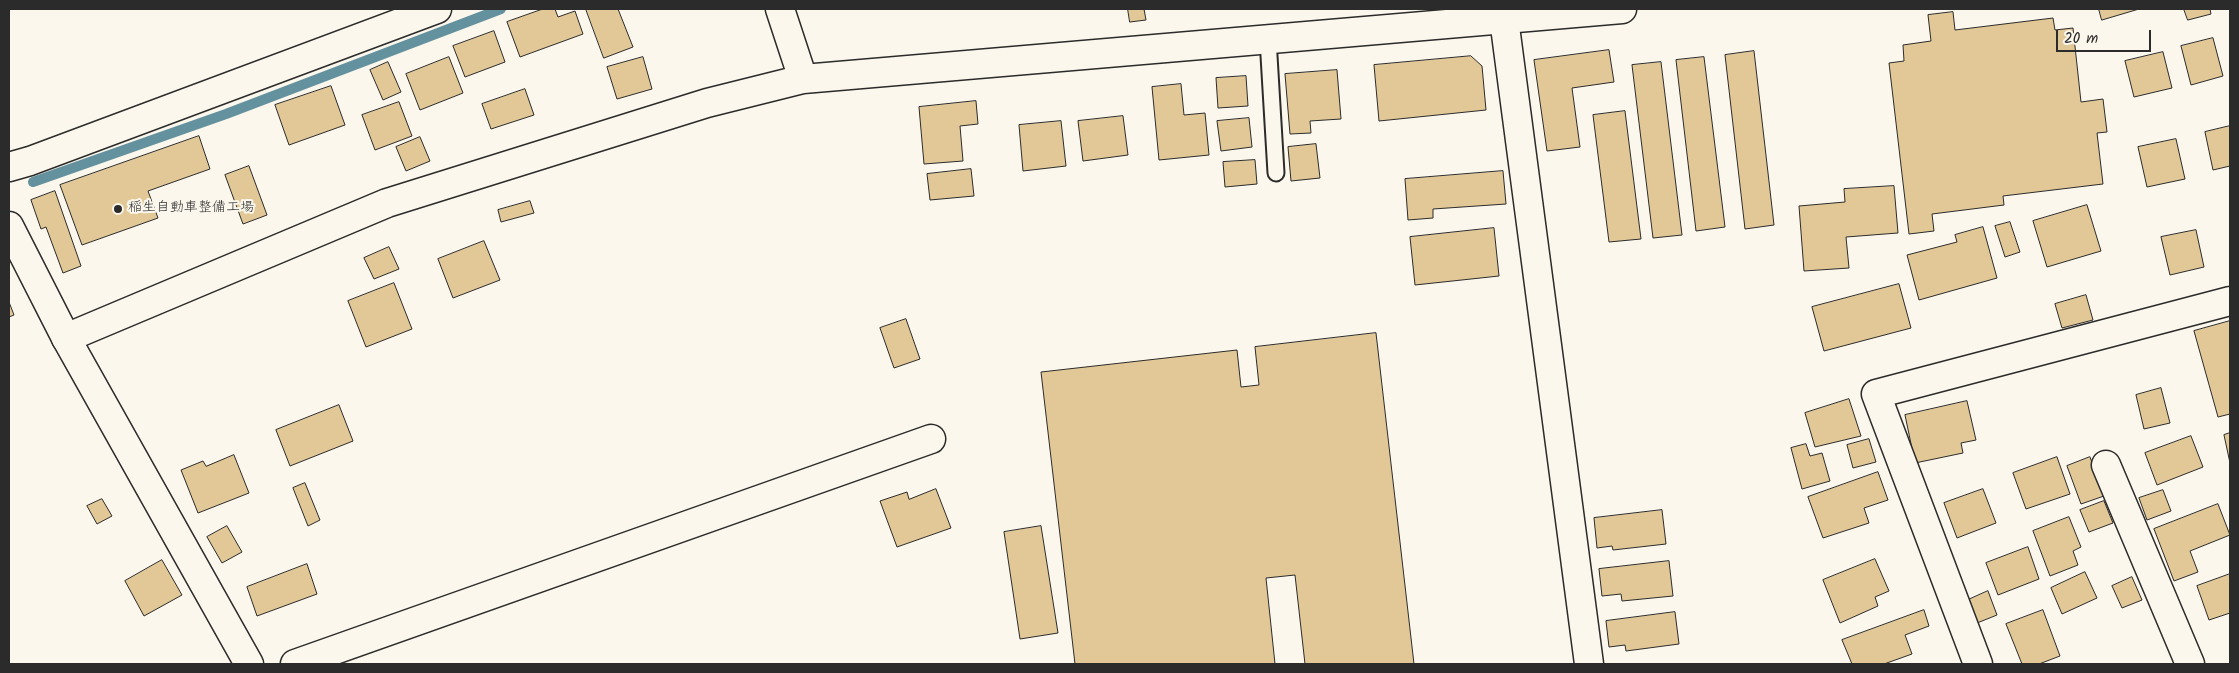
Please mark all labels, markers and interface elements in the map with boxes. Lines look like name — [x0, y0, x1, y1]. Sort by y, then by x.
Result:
scale bar — [2059, 20, 2154, 52]
text: 20 m — [2064, 27, 2098, 51]
place label: 稲生自動車整備工場 — [128, 201, 254, 217]
marker: 稲生自動車整備工場 — [112, 203, 124, 215]

